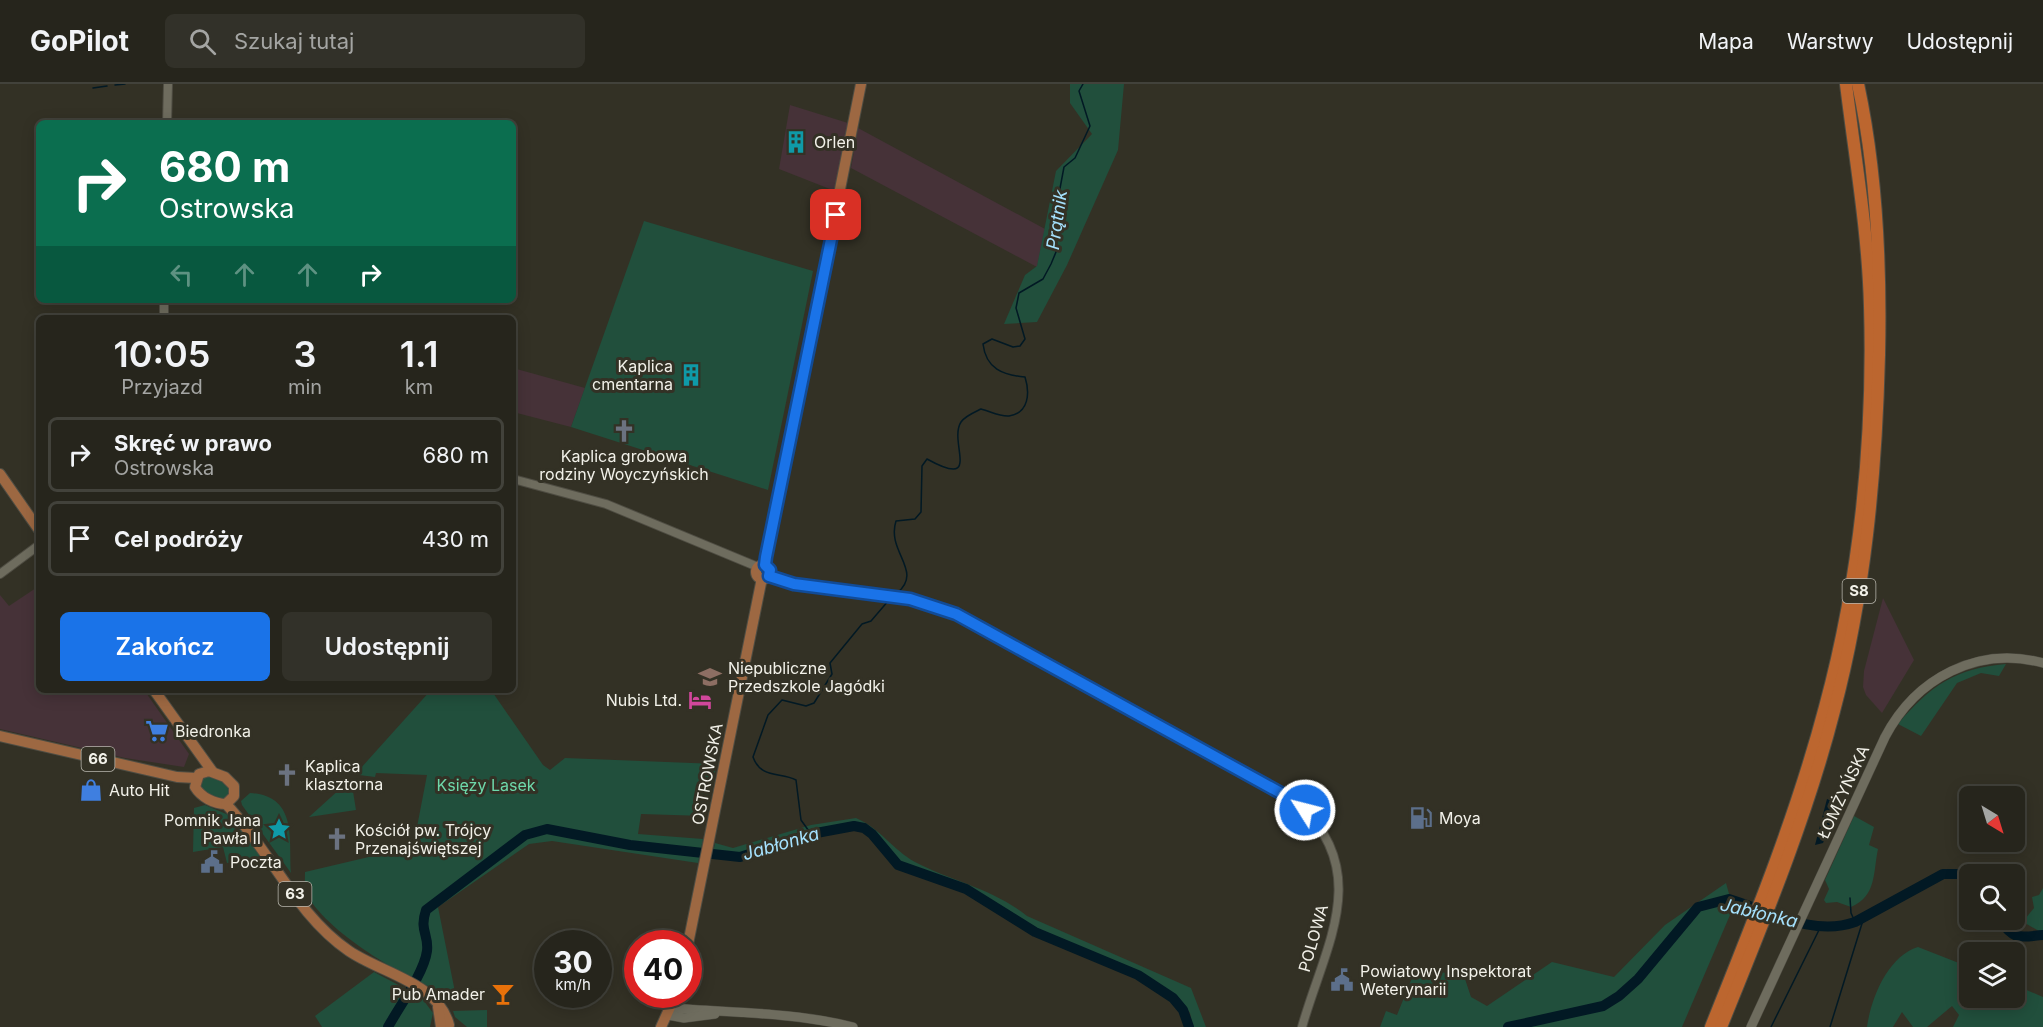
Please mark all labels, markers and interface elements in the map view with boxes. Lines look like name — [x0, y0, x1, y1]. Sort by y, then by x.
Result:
search box — [165, 14, 585, 68]
text: GoPilot — [30, 24, 129, 58]
icon: search — [186, 25, 219, 58]
text: Szukaj tutaj — [234, 28, 354, 54]
text: Mapa — [1698, 29, 1754, 54]
text: Warstwy — [1787, 29, 1873, 54]
text: Udostępnij — [1906, 29, 2013, 54]
building icon: Orlen — [783, 129, 809, 155]
place label: Orlen — [814, 132, 855, 152]
text: 680 m — [159, 141, 290, 192]
icon: right — [60, 144, 138, 222]
water label: Prątnik — [1042, 188, 1071, 251]
pin — [810, 189, 861, 240]
text: Ostrowska — [159, 192, 294, 225]
icon: arrive — [819, 198, 852, 231]
icon: left — [165, 258, 198, 291]
icon: ahead — [228, 258, 261, 291]
icon: ahead — [291, 258, 324, 291]
icon: right — [354, 258, 387, 291]
text: 10:05 — [114, 332, 210, 376]
text: 3 — [294, 332, 316, 376]
text: 1.1 — [400, 332, 438, 376]
place label: Kaplica cmentarna — [592, 356, 673, 394]
building icon: Kaplica cmentarna — [678, 362, 704, 388]
text: Przyjazd — [121, 375, 203, 399]
text: min — [288, 375, 322, 399]
text: km — [405, 375, 433, 399]
church icon: Kaplica grobowa rodziny Woyczyńskich — [611, 418, 637, 444]
text: Skręć w prawo — [114, 430, 272, 456]
icon: right — [63, 438, 96, 471]
text: 680 m — [422, 442, 489, 468]
place label: Kaplica grobowa rodziny Woyczyńskich — [539, 446, 709, 484]
text: Ostrowska — [114, 456, 214, 480]
icon: arrive — [63, 522, 96, 555]
text: Cel podróży — [114, 526, 243, 552]
text: 430 m — [422, 526, 489, 552]
road number: S8 — [1842, 579, 1876, 603]
button: Zakończ — [60, 612, 270, 681]
button: Udostępnij — [282, 612, 492, 681]
place label: Niepubliczne Przedszkole Jagódki — [728, 658, 885, 696]
school or university icon: Niepubliczne Przedszkole Jagódki — [697, 664, 723, 690]
hotel icon: Nubis Ltd. — [687, 687, 713, 713]
place label: Nubis Ltd. — [606, 690, 682, 710]
supermarket icon: Biedronka — [144, 718, 170, 744]
place label: Biedronka — [175, 721, 251, 741]
street label: OSTROWSKA — [687, 721, 727, 827]
street label: ŁOMŻYŃSKA — [1813, 742, 1873, 842]
road number: 66 — [82, 747, 114, 771]
place label: Kaplica klasztorna — [305, 756, 383, 794]
church icon: Kaplica klasztorna — [274, 762, 300, 788]
park label: Księży Lasek — [436, 775, 536, 795]
shop icon: Auto Hit — [78, 777, 104, 803]
position arrow — [1273, 778, 1337, 842]
place label: Auto Hit — [109, 780, 170, 800]
north arrow — [1959, 786, 2025, 852]
map controls — [1959, 786, 2025, 1008]
fuel station icon: Moya — [1408, 805, 1434, 831]
place label: Moya — [1439, 808, 1481, 828]
place label: Pomnik Jana Pawła II — [164, 810, 261, 848]
place icon: Pomnik Jana Pawła II — [266, 816, 292, 842]
place label: Kościół pw. Trójcy Przenajświętszej — [355, 820, 491, 858]
water label: Jabłonka — [740, 823, 822, 864]
church icon: Kościół pw. Trójcy Przenajświętszej — [324, 826, 350, 852]
public building icon: Poczta — [199, 849, 225, 875]
place label: Poczta — [230, 852, 282, 872]
button: search — [1959, 864, 2025, 930]
road number: 63 — [278, 882, 312, 906]
water label: Jabłonka — [1718, 893, 1800, 932]
street label: POLOWA — [1294, 902, 1332, 974]
speed limit sign: 40 — [624, 930, 702, 1008]
button: layers — [1959, 942, 2025, 1008]
text: 30 — [553, 944, 593, 980]
place label: Powiatowy Inspektorat Weterynarii — [1360, 961, 1531, 999]
public building icon: Powiatowy Inspektorat Weterynarii — [1329, 967, 1355, 993]
text: km/h — [555, 975, 591, 994]
bar icon: Pub Amader — [490, 981, 516, 1007]
place label: Pub Amader — [392, 984, 485, 1004]

